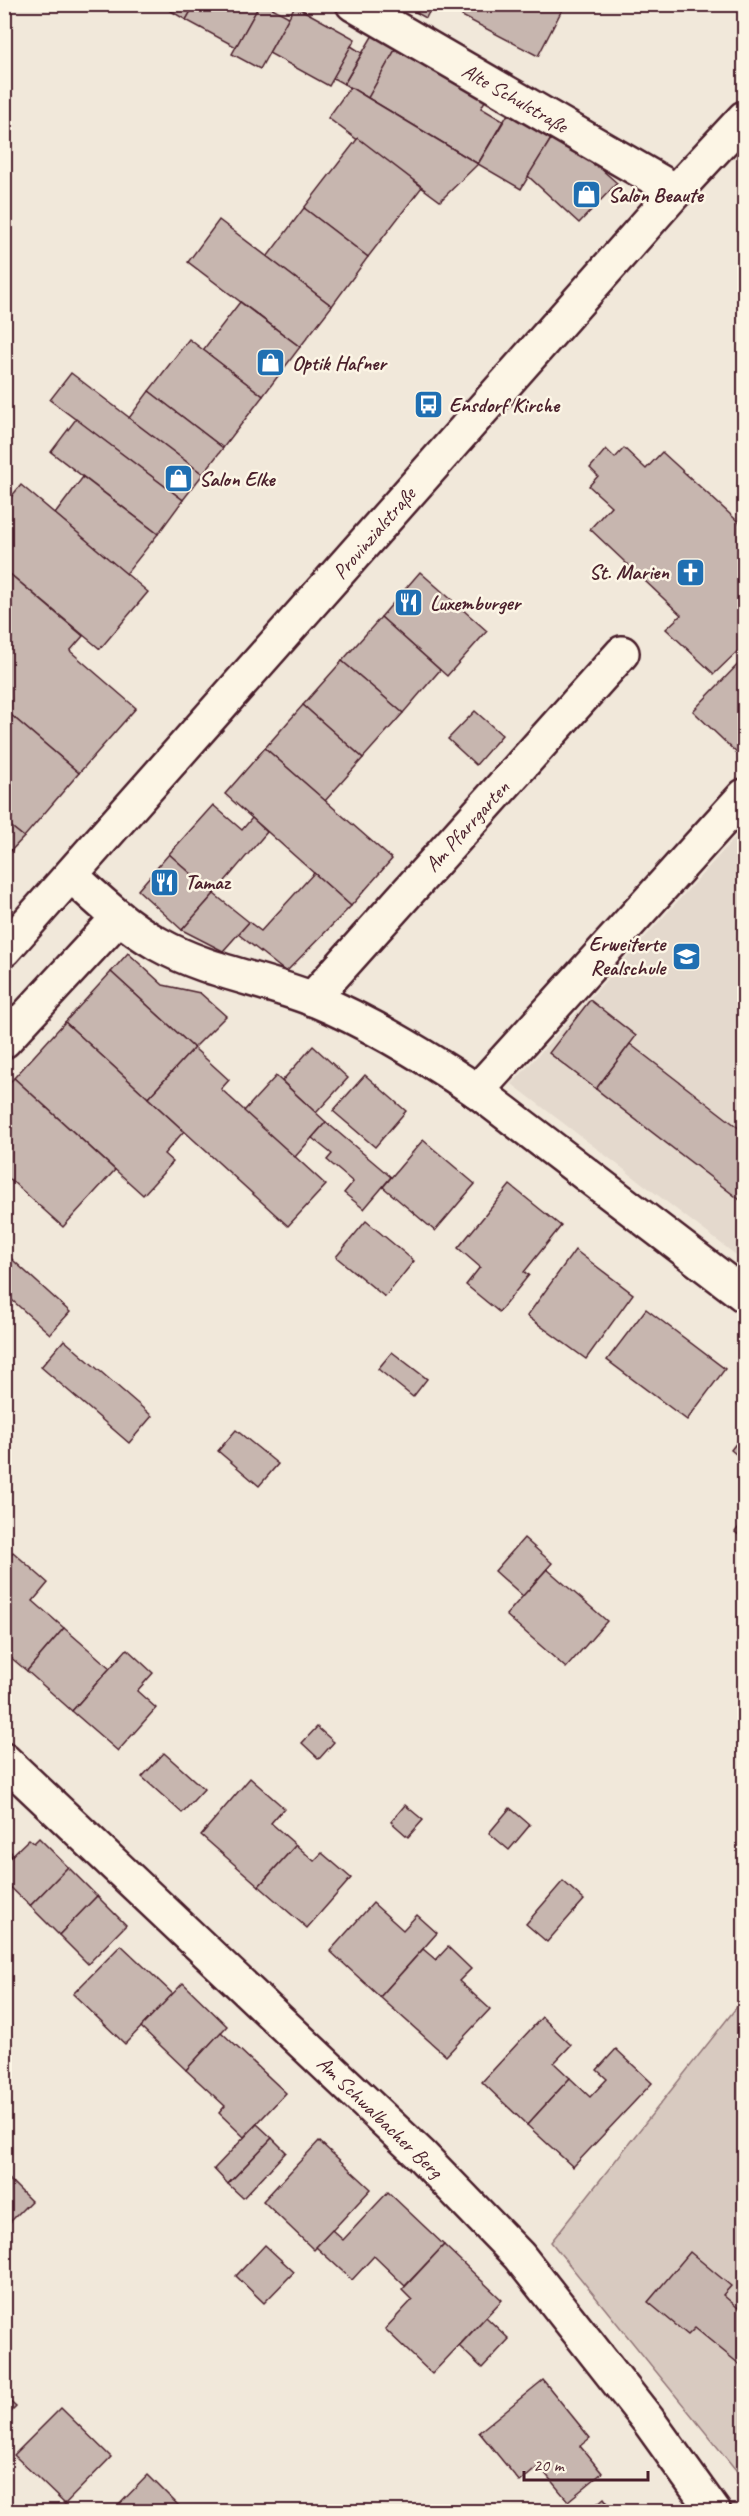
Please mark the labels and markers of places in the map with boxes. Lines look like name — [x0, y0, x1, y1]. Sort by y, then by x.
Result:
shop icon: Salon Beaute — [571, 179, 603, 211]
place label: Salon Beaute — [608, 182, 705, 208]
shop icon: Optik Hafner — [255, 347, 287, 379]
place label: Optik Hafner — [292, 350, 388, 376]
bus stop icon: Ensdorf Kirche — [412, 389, 444, 421]
place label: Ensdorf Kirche — [449, 392, 561, 418]
shop icon: Salon Elke — [162, 463, 194, 495]
place label: Salon Elke — [199, 466, 276, 492]
church icon: St. Marien — [674, 556, 706, 588]
place label: St. Marien — [589, 559, 669, 585]
restaurant icon: Luxemburger — [393, 587, 425, 619]
place label: Luxemburger — [430, 590, 522, 616]
restaurant icon: Tamaz — [148, 866, 180, 898]
place label: Tamaz — [185, 869, 232, 895]
place label: Erweiterte Realschule — [589, 931, 667, 981]
school or university icon: Erweiterte Realschule — [670, 940, 702, 972]

